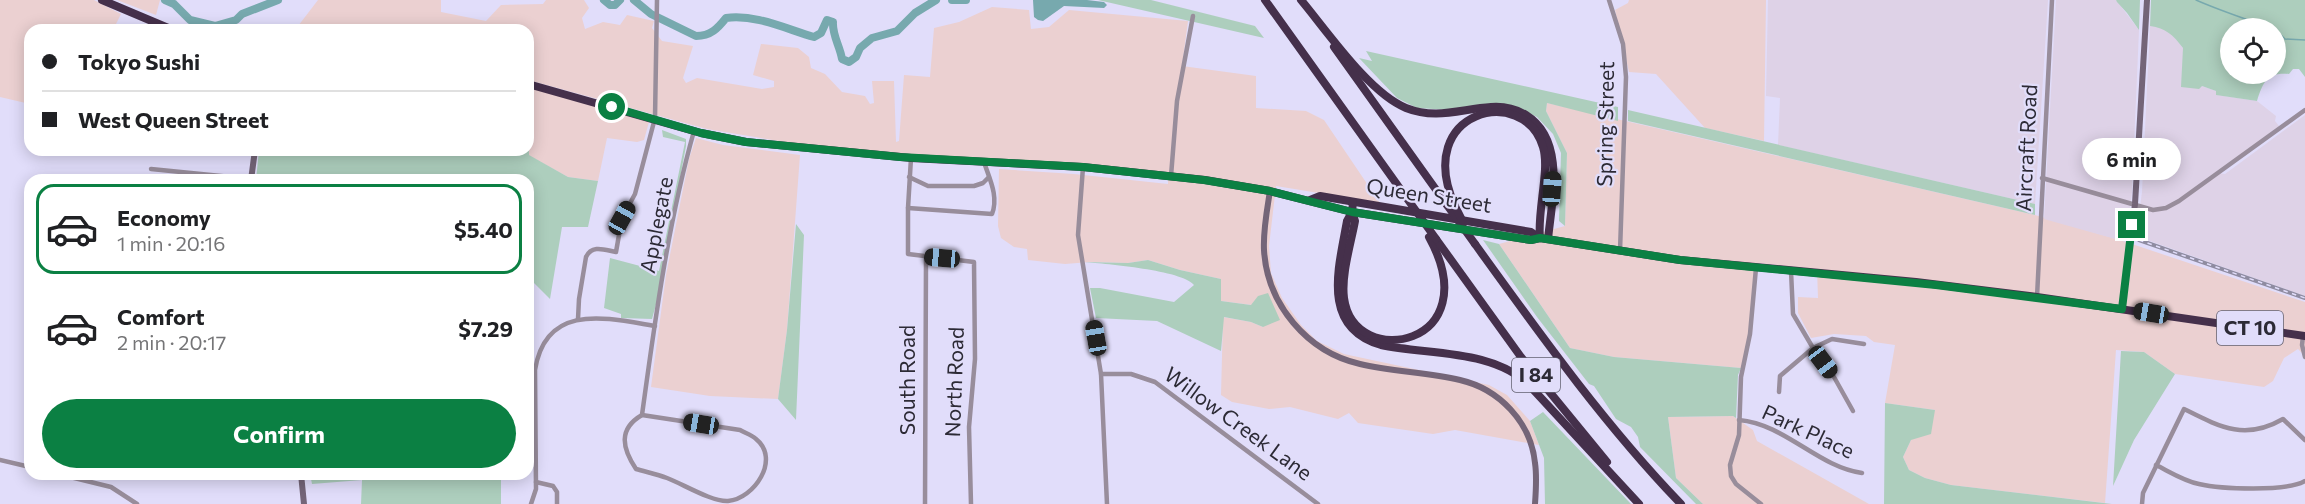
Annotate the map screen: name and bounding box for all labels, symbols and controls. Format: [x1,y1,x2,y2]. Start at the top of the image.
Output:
map controls [2220,18,2286,84]
button: locate [2220,18,2286,84]
text: Tokyo Sushi [78,48,200,75]
street label: Spring Street [1591,61,1618,187]
street label: Aircraft Road [2010,84,2041,212]
route start [598,93,625,120]
text: West Queen Street [78,106,269,133]
callout: 6 min [2082,138,2182,180]
text: 6 min [2106,147,2157,171]
car [1542,170,1562,208]
street label: Queen Street [1365,172,1494,217]
street label: Applegate [634,174,677,275]
car [605,198,639,238]
icon: car [45,202,99,256]
text: Economy [117,204,211,231]
route end [2118,211,2145,238]
text: $5.40 [454,216,513,243]
text: 1 min · 20:16 [117,231,225,255]
car [923,247,961,269]
icon: car [45,301,99,355]
car [2132,301,2170,325]
text: Comfort [117,303,205,330]
road number: CT 10 [2217,311,2283,345]
text: $7.29 [458,315,513,342]
car [1084,319,1108,357]
street label: South Road [894,325,919,435]
street label: North Road [939,326,968,438]
text: 2 min · 20:17 [117,330,226,354]
car [1805,342,1841,382]
road number: I 84 [1512,358,1560,392]
street label: Willow Creek Lane [1160,361,1318,485]
street label: Park Place [1759,398,1859,463]
button: Confirm [42,399,516,468]
car [682,412,720,436]

